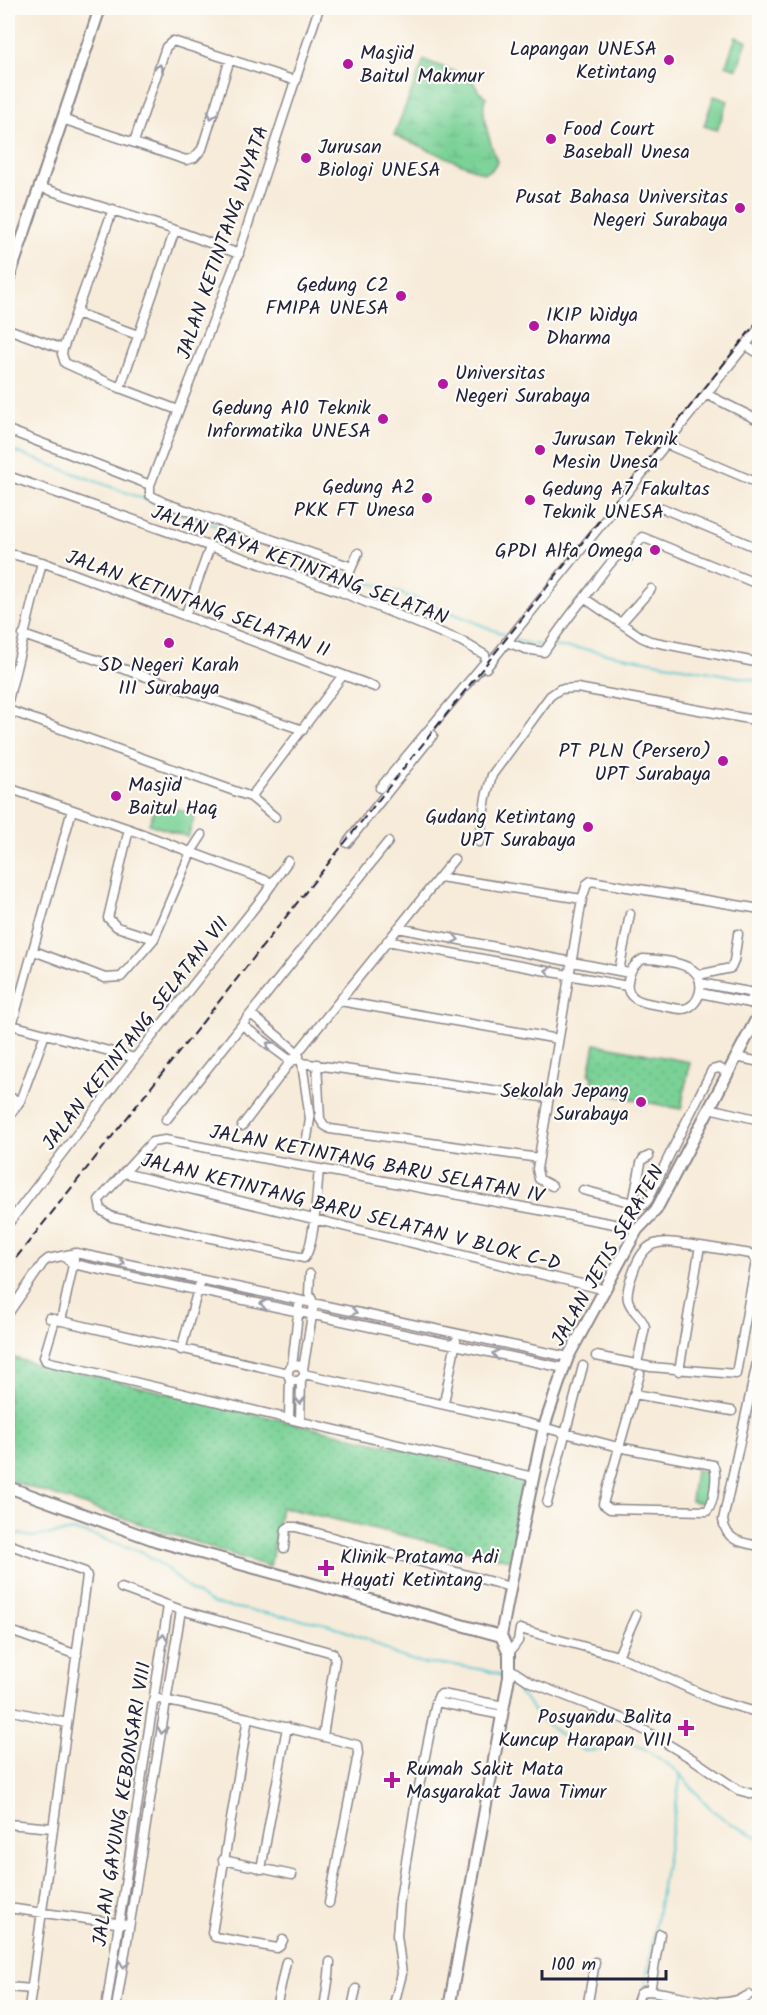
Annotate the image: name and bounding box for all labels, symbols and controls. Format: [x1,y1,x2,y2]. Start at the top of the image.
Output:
place label: Lapangan UNESA Ketintang [510,34,657,89]
place label: Masjid Baitul Makmur [360,38,485,93]
marker: Lapangan UNESA Ketintang [662,53,676,67]
marker: Masjid Baitul Makmur [341,57,355,71]
one-way arrow [152,63,164,74]
one-way arrow [207,109,219,120]
place label: Food Court Baseball Unesa [563,114,690,169]
street label: JALAN KETINTANG WIYATA [169,122,279,364]
place label: Jurusan Biologi UNESA [318,132,441,187]
marker: Food Court Baseball Unesa [544,132,558,146]
marker: Jurusan Biologi UNESA [299,151,313,165]
place label: Pusat Bahasa Universitas Negeri Surabaya [515,182,728,237]
marker: Pusat Bahasa Universitas Negeri Surabaya [733,201,747,215]
place label: Gedung C2 FMIPA UNESA [266,270,389,325]
marker: Gedung C2 FMIPA UNESA [394,289,408,303]
place label: IKIP Widya Dharma [546,300,638,355]
marker: IKIP Widya Dharma [527,319,541,333]
place label: Universitas Negeri Surabaya [455,358,590,413]
marker: Universitas Negeri Surabaya [436,377,450,391]
place label: Gedung A10 Teknik Informatika UNESA [206,393,372,448]
marker: Gedung A10 Teknik Informatika UNESA [376,412,390,426]
place label: Jurusan Teknik Mesin Unesa [552,424,678,479]
marker: Jurusan Teknik Mesin Unesa [533,443,547,457]
place label: Gedung A2 PKK FT Unesa [294,472,415,527]
place label: Gedung A7 Fakultas Teknik UNESA [542,474,710,529]
marker: Gedung A2 PKK FT Unesa [420,491,434,505]
marker: Gedung A7 Fakultas Teknik UNESA [523,493,537,507]
street label: JALAN RAYA KETINTANG SELATAN [146,497,452,635]
place label: GPDI Alfa Omega [495,536,643,568]
street label: JALAN KETINTANG SELATAN II [61,542,334,668]
marker: GPDI Alfa Omega [648,543,662,557]
marker: SD Negeri Karah III Surabaya [162,636,176,650]
place label: SD Negeri Karah III Surabaya [99,650,239,705]
place label: PT PLN (Persero) UPT Surabaya [559,736,711,791]
marker: PT PLN (Persero) UPT Surabaya [716,754,730,768]
place label: Masjid Baitul Haq [128,770,217,825]
marker: Masjid Baitul Haq [109,789,123,803]
place label: Gudang Ketintang UPT Surabaya [425,802,576,857]
marker: Gudang Ketintang UPT Surabaya [581,820,595,834]
street label: JALAN KETINTANG SELATAN VII [35,910,238,1158]
one-way arrow [450,932,460,945]
one-way arrow [544,965,554,978]
one-way arrow [265,1042,276,1053]
place label: Sekolah Jepang Surabaya [500,1076,629,1131]
marker: Sekolah Jepang Surabaya [634,1095,648,1109]
street label: JALAN KETINTANG BARU SELATAN IV [207,1117,548,1213]
street label: JALAN KETINTANG BARU SELATAN V BLOK C-D [137,1145,564,1281]
street label: JALAN JETIS SERATEN [544,1159,674,1353]
one-way arrow [116,1256,126,1269]
one-way arrow [259,1298,269,1311]
one-way arrow [348,1305,358,1318]
one-way arrow [491,1348,501,1361]
one-way arrow [294,1395,307,1404]
place label: Klinik Pratama Adi Hayati Ketintang [340,1542,500,1597]
marker: Klinik Pratama Adi Hayati Ketintang [317,1559,335,1577]
one-way arrow [156,1634,169,1644]
street label: JALAN GAYUNG KEBONSARI VIII [85,1660,161,1949]
place label: Posyandu Balita Kuncup Harapan VIII [498,1702,672,1757]
marker: Posyandu Balita Kuncup Harapan VIII [677,1719,695,1737]
one-way arrow [156,1725,168,1735]
place label: Rumah Sakit Mata Masyarakat Jawa Timur [406,1754,608,1809]
marker: Rumah Sakit Mata Masyarakat Jawa Timur [383,1771,401,1789]
scale bar [542,1943,666,1981]
text: 100 m [551,1951,596,1980]
one-way arrow [118,1959,130,1969]

